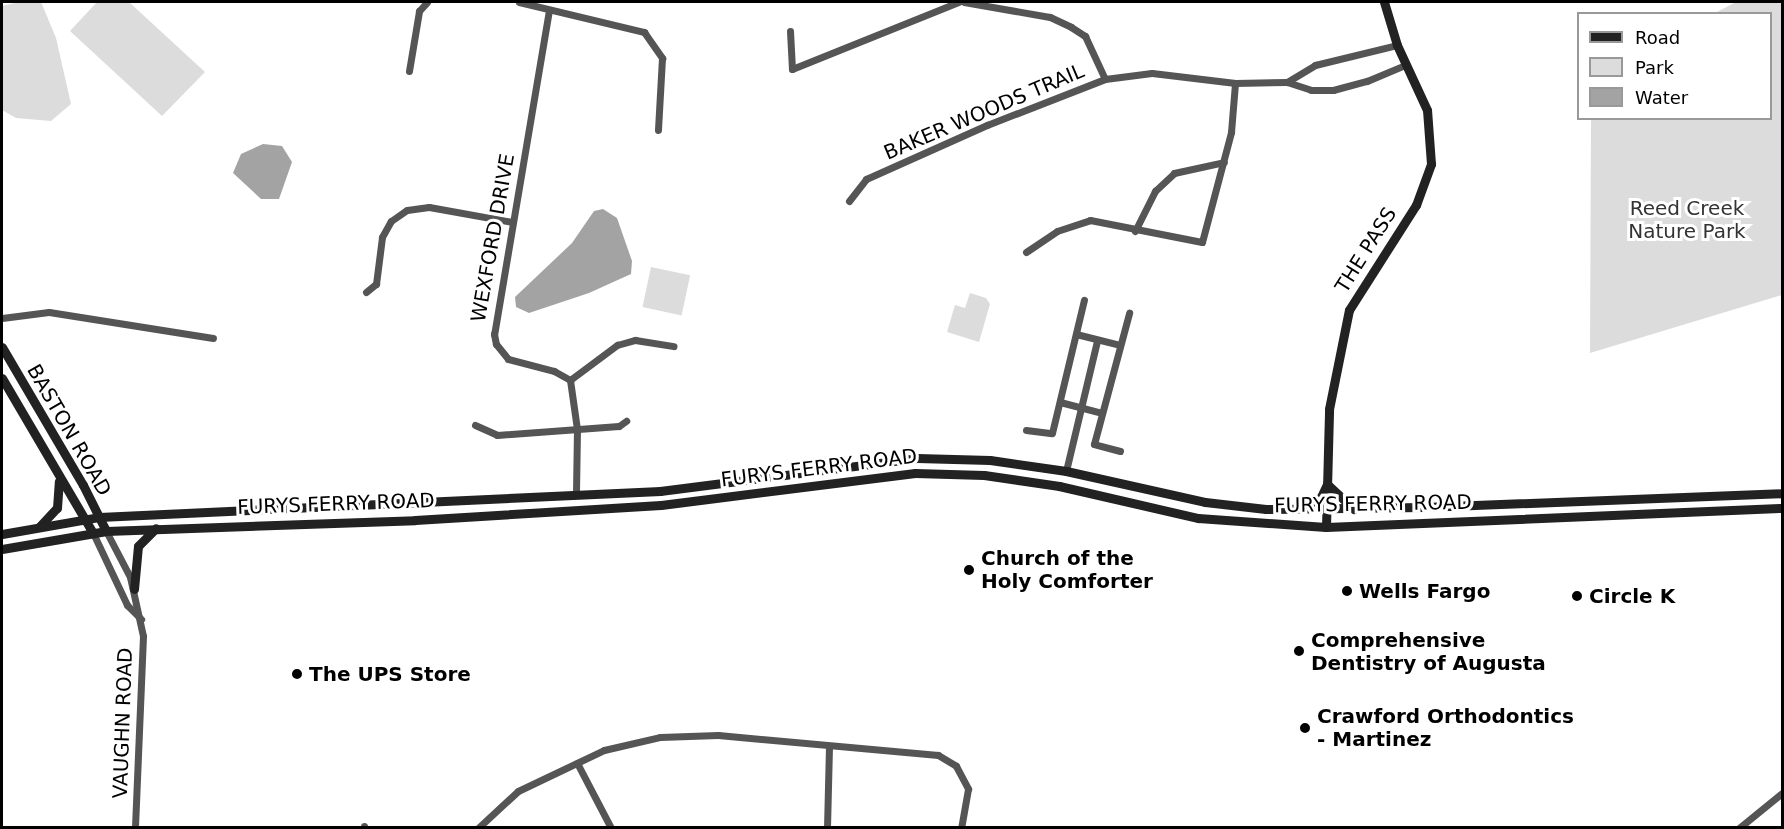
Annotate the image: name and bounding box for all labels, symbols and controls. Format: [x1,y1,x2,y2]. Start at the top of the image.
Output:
legend [1577,12,1772,120]
text: Road [1635,27,1680,48]
text: Park [1635,57,1674,78]
street label: BAKER WOODS TRAIL [880,59,1088,165]
text: Water [1635,87,1688,108]
street label: WEXFORD DRIVE [466,152,520,324]
park label: Reed Creek Nature Park [1628,196,1746,243]
street label: THE PASS [1330,203,1402,297]
street label: BASTON ROAD [22,360,116,500]
street label: FURYS FERRY ROAD [719,444,919,492]
street label: FURYS FERRY ROAD [237,489,435,519]
street label: FURYS FERRY ROAD [1274,490,1472,518]
place label: Church of the Holy Comforter [981,546,1153,593]
marker: Church of the Holy Comforter [962,563,976,577]
place label: Wells Fargo [1359,579,1490,603]
marker: Wells Fargo [1340,584,1354,598]
place label: Circle K [1589,584,1675,608]
marker: Circle K [1570,589,1584,603]
place label: Comprehensive Dentistry of Augusta [1311,628,1546,675]
marker: Comprehensive Dentistry of Augusta [1292,644,1306,658]
street label: VAUGHN ROAD [108,647,138,799]
place label: The UPS Store [309,662,471,686]
marker: The UPS Store [290,667,304,681]
place label: Crawford Orthodontics - Martinez [1317,704,1574,751]
marker: Crawford Orthodontics - Martinez [1298,721,1312,735]

